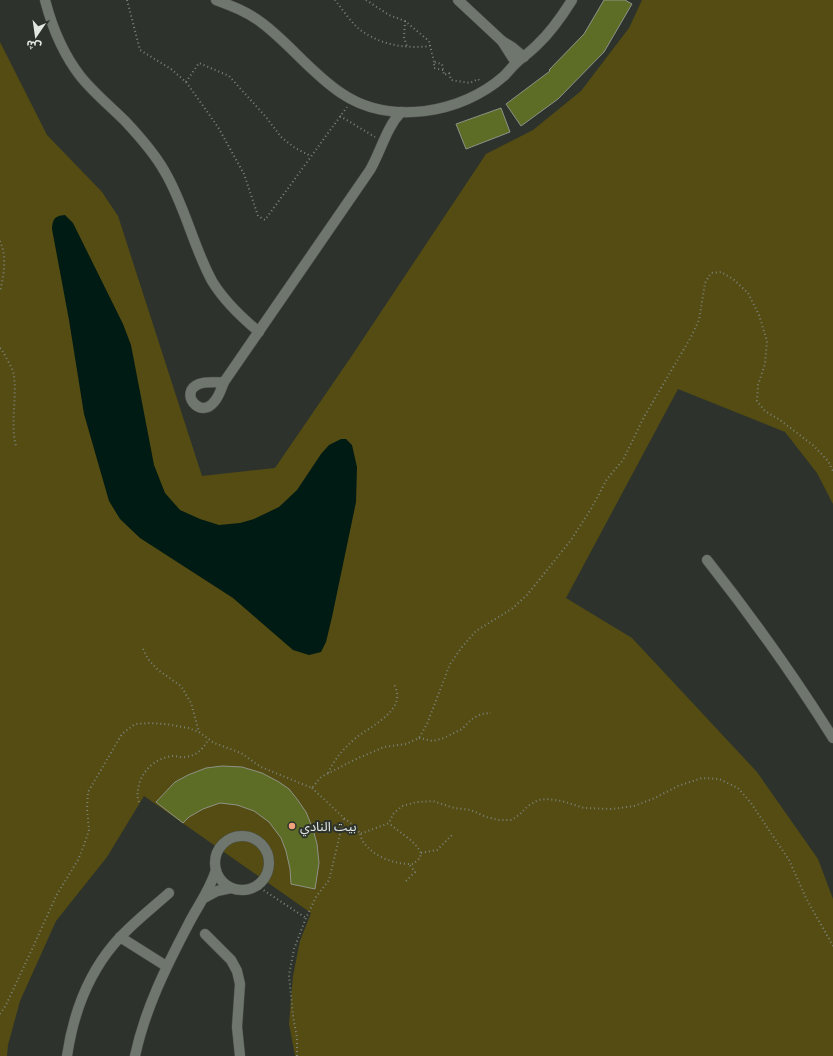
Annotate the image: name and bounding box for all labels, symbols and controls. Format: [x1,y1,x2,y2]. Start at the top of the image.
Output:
north arrow [16,16,56,56]
text: ش [25,37,43,54]
place label: بيت النادي [300,818,357,837]
marker: بيت النادي [287,821,297,831]

